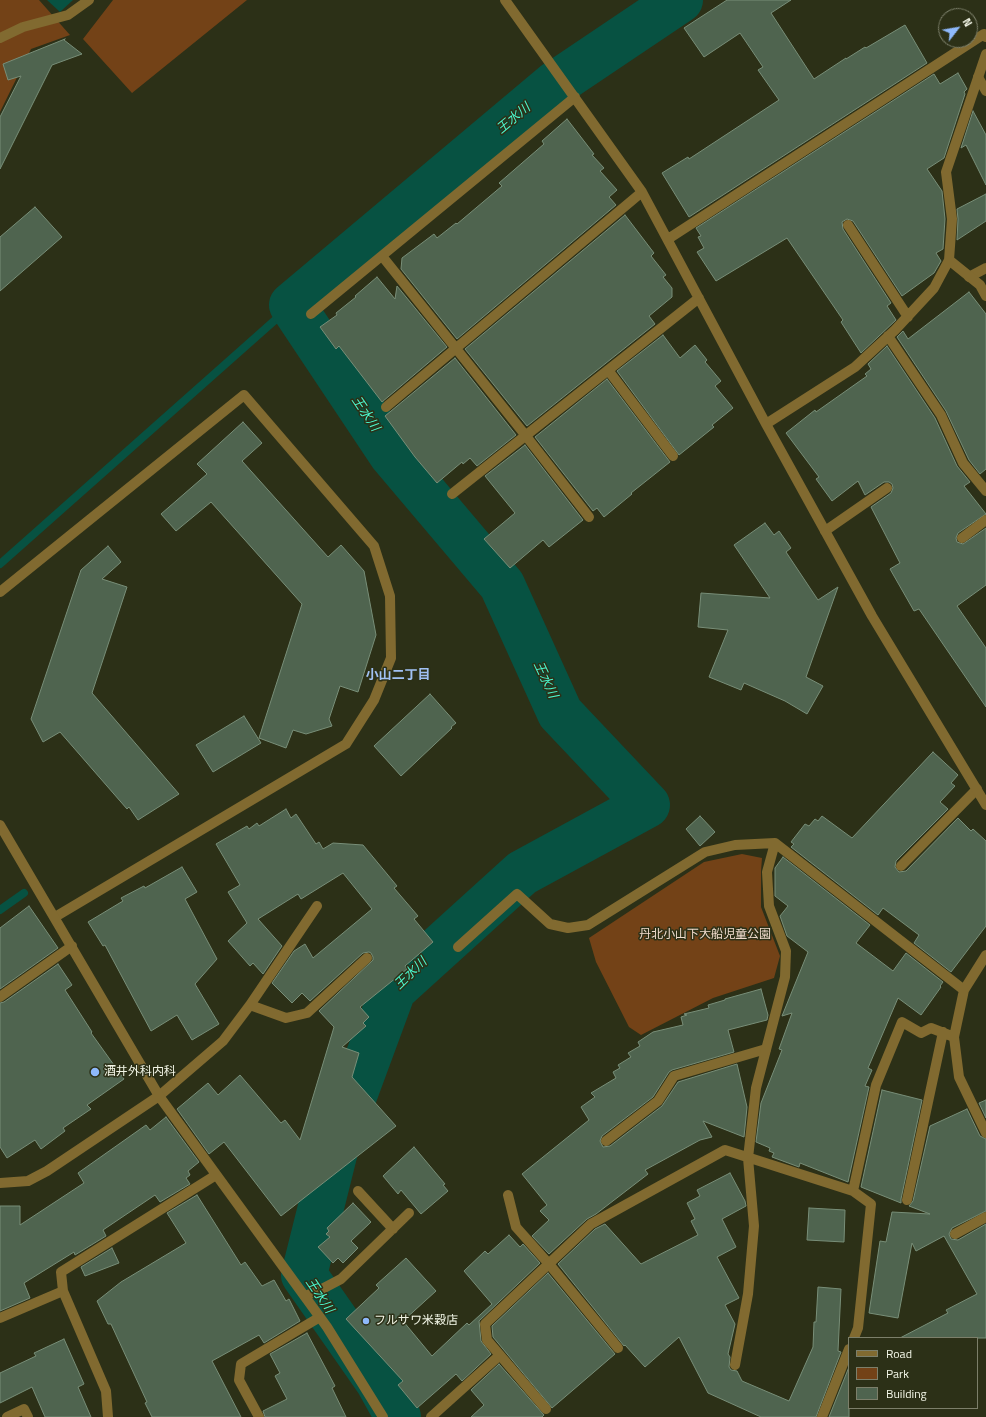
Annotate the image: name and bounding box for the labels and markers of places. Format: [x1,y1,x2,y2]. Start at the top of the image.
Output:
place label: 酒井外科内科 [104,1065,176,1079]
marker: 酒井外科内科 [89,1066,101,1078]
place label: フルサワ米穀店 [374,1314,458,1328]
marker: フルサワ米穀店 [361,1316,371,1326]

